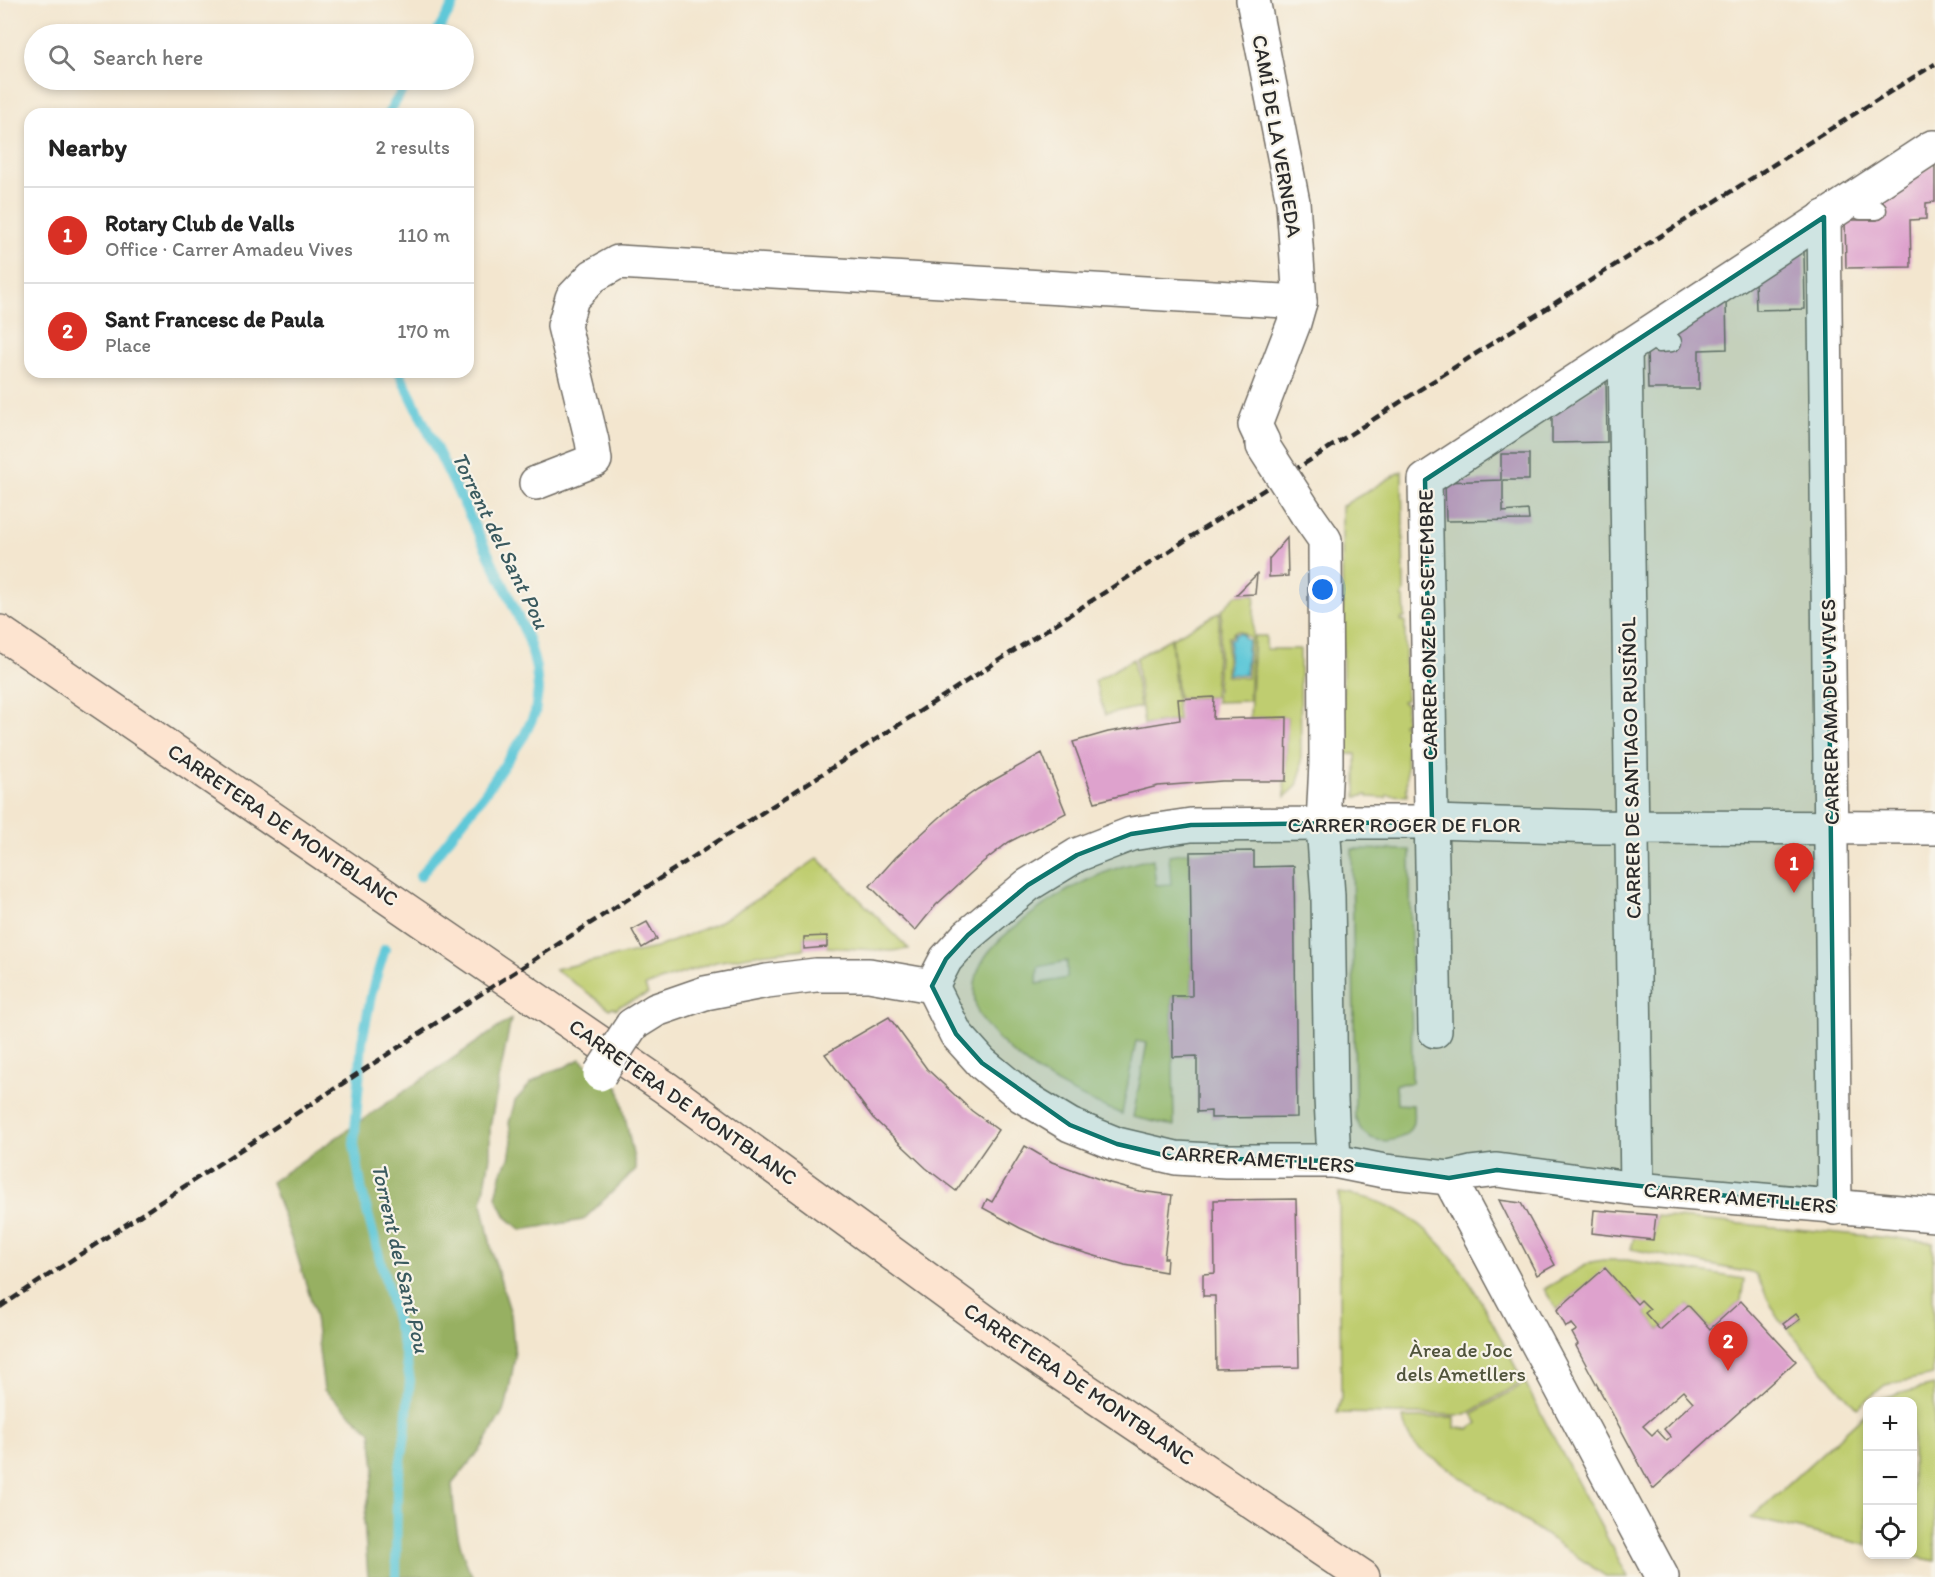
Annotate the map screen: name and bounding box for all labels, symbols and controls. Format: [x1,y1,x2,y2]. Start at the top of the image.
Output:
search box [24,24,474,90]
street label: CAMÍ DE LA VERNEDA [1247,33,1308,240]
icon: search [45,41,78,74]
text: Search here [93,44,203,71]
text: Nearby [48,131,127,163]
text: 2 results [376,135,450,159]
text: Rotary Club de Valls [105,210,295,237]
text: 1 [63,223,72,247]
text: 110 m [398,223,450,247]
text: Office · Carrer Amadeu Vives [105,237,353,261]
text: Sant Francesc de Paula [105,306,324,333]
text: 2 [62,319,73,343]
text: 170 m [397,319,450,343]
text: Place [105,333,151,357]
water label: Torrent del Sant Pou [446,447,555,634]
street label: CARRER ONZE DE SETEMBRE [1413,489,1442,761]
your location [1308,575,1337,604]
street label: CARRER AMADEU VIVES [1815,599,1844,825]
street label: CARRER DE SANTIAGO RUSIÑOL [1615,616,1646,919]
street label: CARRETERA DE MONTBLANC [163,738,403,911]
street label: CARRER ROGER DE FLOR [1288,812,1520,837]
pin: 1 [1774,844,1814,893]
street label: CARRETERA DE MONTBLANC [564,1013,802,1190]
street label: CARRER AMETLLERS [1161,1139,1355,1178]
water label: Torrent del Sant Pou [366,1161,436,1356]
street label: CARRER AMETLLERS [1643,1177,1838,1218]
street label: CARRETERA DE MONTBLANC [959,1297,1199,1470]
pin: 2 [1708,1322,1748,1371]
park label: Àrea de Joc dels Ametllers [1396,1337,1526,1386]
map controls [1863,1397,1917,1559]
button: + [1863,1397,1917,1451]
button: − [1863,1451,1917,1505]
button: locate [1863,1505,1917,1559]

